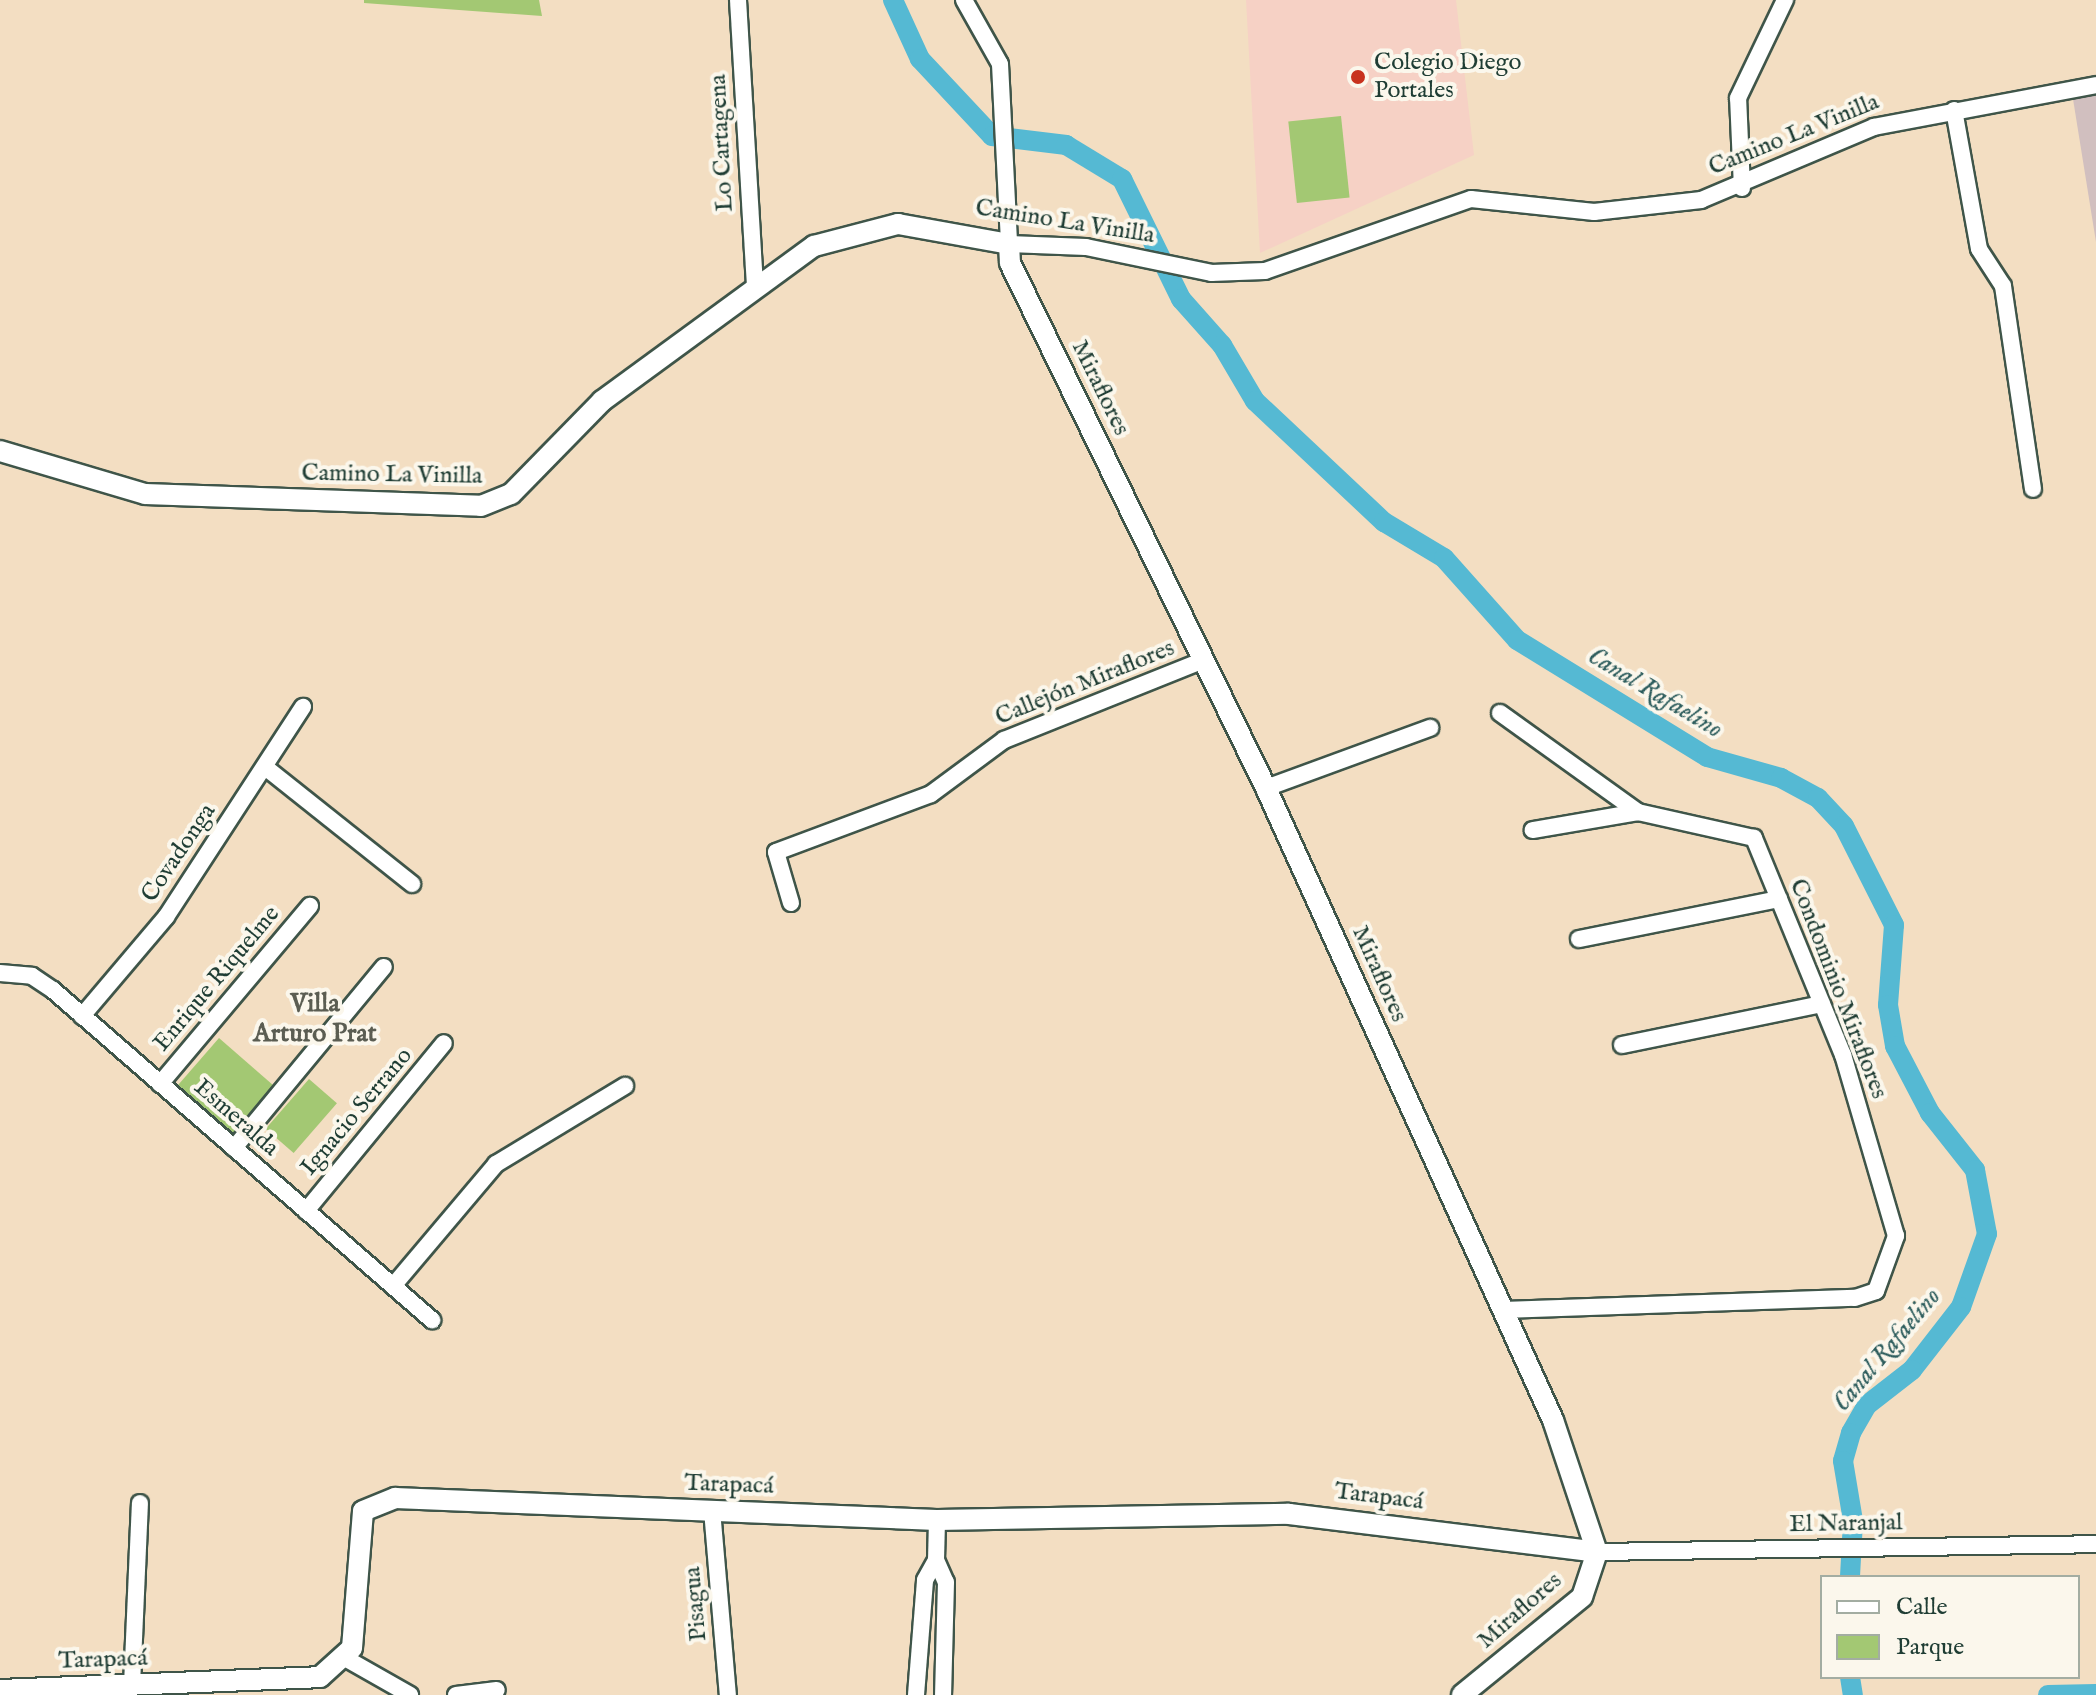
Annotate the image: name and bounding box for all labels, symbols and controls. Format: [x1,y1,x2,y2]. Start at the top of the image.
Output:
place label: Colegio Diego Portales [1374,49,1521,105]
marker: Colegio Diego Portales [1349,68,1367,86]
street label: Lo Cartagena [704,74,740,212]
street label: Camino La Vinilla [1705,88,1883,182]
street label: Camino La Vinilla [973,194,1157,250]
street label: Miraflores [1065,336,1135,440]
street label: Camino La Vinilla [301,459,483,491]
street label: Callejón Miraflores [991,634,1179,732]
water label: Canal Rafaelino [1582,641,1728,745]
street label: Covadonga [136,798,222,908]
street label: Condominio Miraflores [1783,875,1893,1103]
street label: Enrique Riquelme [148,900,286,1058]
street label: Miraflores [1345,921,1413,1027]
district label: Villa Arturo Prat [253,988,377,1050]
street label: Ignacio Serrano [295,1042,419,1182]
street label: Esmeralda [188,1073,284,1163]
water label: Canal Rafaelino [1826,1282,1948,1418]
street label: Tarapacá [684,1469,774,1501]
street label: Tarapacá [1333,1477,1425,1517]
street label: El Naranjal [1789,1509,1903,1539]
street label: Pisagua [678,1565,714,1643]
street label: Miraflores [1472,1567,1568,1655]
legend [1820,1575,2080,1679]
text: Calle [1896,1592,1948,1623]
text: Parque [1896,1632,1964,1663]
street label: Tarapacá [58,1644,148,1676]

